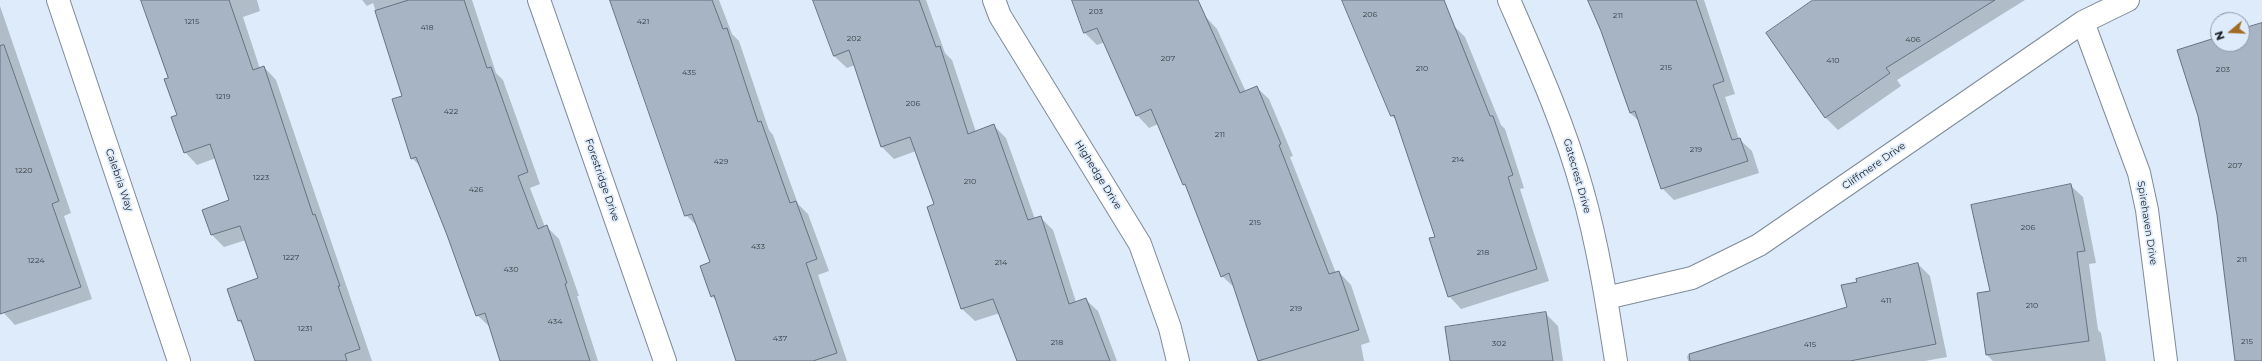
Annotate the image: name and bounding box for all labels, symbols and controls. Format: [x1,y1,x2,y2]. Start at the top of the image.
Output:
house number: 203 [1089,7,1103,17]
house number: 206 [1363,10,1377,20]
house number: 211 [1613,11,1623,21]
north arrow [2210,12,2250,52]
house number: 1215 [185,17,199,27]
house number: 421 [637,17,649,27]
house number: 418 [420,23,434,33]
text: N [2212,29,2228,42]
house number: 202 [847,34,861,44]
house number: 406 [1905,35,1921,45]
house number: 207 [1161,54,1175,64]
house number: 410 [1826,56,1840,66]
house number: 215 [1660,63,1672,73]
house number: 210 [1416,64,1428,74]
house number: 203 [2216,65,2230,75]
house number: 435 [682,68,696,78]
house number: 1219 [215,92,231,102]
house number: 206 [906,99,920,109]
house number: 422 [444,107,458,117]
house number: 211 [1215,130,1225,140]
street label: Forestridge Drive [582,137,622,223]
street label: Gatecrest Drive [1561,137,1593,215]
street label: Highedge Drive [1072,138,1124,212]
street label: Cliffmere Drive [1840,140,1908,192]
house number: 219 [1690,145,1702,155]
street label: Calebria Way [103,147,135,213]
house number: 214 [1452,155,1464,165]
house number: 429 [714,157,728,167]
house number: 207 [2228,161,2242,171]
house number: 1220 [15,166,33,176]
house number: 1223 [253,173,269,183]
house number: 210 [964,177,976,187]
street label: Spirehaven Drive [2134,180,2160,266]
house number: 426 [469,185,483,195]
house number: 215 [1249,218,1261,228]
house number: 206 [2021,223,2035,233]
house number: 433 [751,242,765,252]
house number: 218 [1477,248,1489,258]
house number: 1227 [283,253,299,263]
house number: 211 [2237,255,2247,265]
house number: 1224 [27,256,45,266]
house number: 214 [995,258,1007,268]
house number: 430 [504,265,518,275]
house number: 411 [1881,296,1891,306]
house number: 210 [2026,301,2038,311]
house number: 219 [1290,304,1302,314]
house number: 434 [548,317,562,327]
house number: 1231 [298,324,312,334]
house number: 437 [773,334,787,344]
house number: 215 [2241,337,2253,347]
house number: 218 [1051,338,1063,348]
house number: 302 [1492,339,1506,349]
house number: 415 [1804,340,1816,350]

